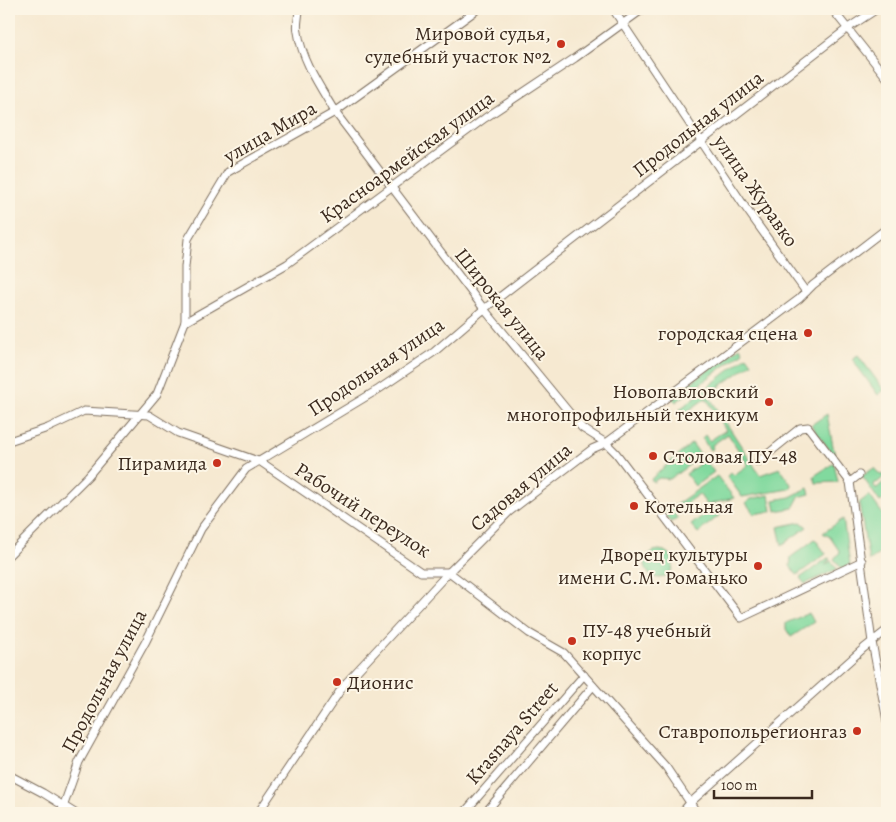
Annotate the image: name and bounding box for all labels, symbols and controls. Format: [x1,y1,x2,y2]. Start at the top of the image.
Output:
place label: Мировой судья, судебный участок №2 [365,20,551,70]
marker: Мировой судья, судебный участок №2 [555,38,567,50]
street label: Продольная улица [627,64,770,184]
street label: Красноармейская улица [315,84,500,229]
street label: улица Мира [218,94,322,170]
street label: улица Журавко [707,129,805,252]
street label: Широкая улица [448,242,556,366]
street label: Продольная улица [303,311,450,423]
place label: городская сцена [658,320,799,347]
marker: городская сцена [802,327,814,339]
place label: Новопавловский многопрофильный техникум [507,378,759,428]
marker: Новопавловский многопрофильный техникум [763,396,775,408]
street label: Садовая улица [464,436,578,538]
place label: Столовая ПУ-48 [663,443,797,470]
place label: Пирамида [117,450,208,477]
marker: Столовая ПУ-48 [647,450,659,462]
street label: Рабочий переулок [290,456,436,564]
marker: Пирамида [211,457,223,469]
place label: Котельная [644,493,733,520]
marker: Котельная [628,500,640,512]
place label: Дворец культуры имени С.М. Романько [558,541,748,591]
marker: Дворец культуры имени С.М. Романько [752,560,764,572]
street label: Продольная улица [55,604,154,758]
place label: ПУ-48 учебный корпус [582,617,711,667]
marker: ПУ-48 учебный корпус [566,635,578,647]
place label: Дионис [347,669,414,696]
street label: Krasnaya Street [460,675,565,790]
marker: Дионис [331,676,343,688]
place label: Ставропольрегионгаз [658,718,847,745]
marker: Ставропольрегионгаз [851,725,863,737]
scale bar [714,767,811,799]
text: 100 m [721,775,758,795]

